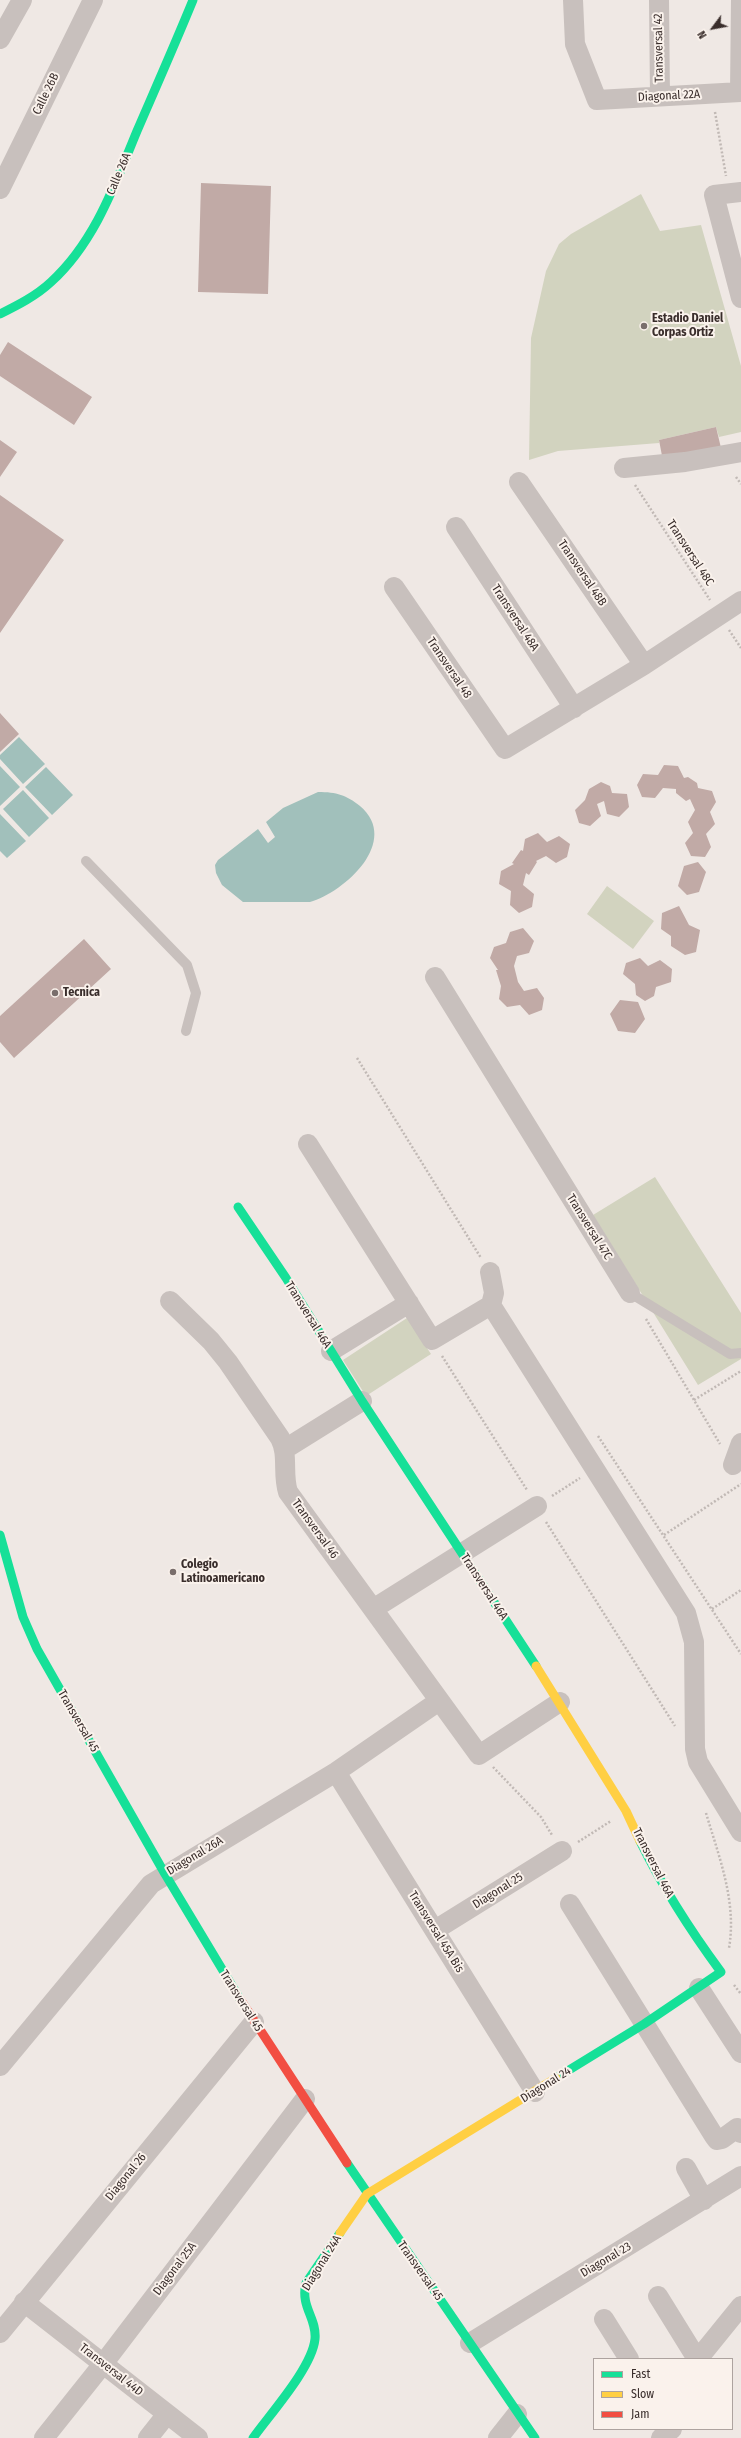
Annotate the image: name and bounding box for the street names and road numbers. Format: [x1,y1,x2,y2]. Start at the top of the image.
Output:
street label: Transversal 42 [651,13,667,83]
street label: Calle 26B [30,71,62,117]
street label: Diagonal 22A [637,87,701,105]
street label: Calle 26A [104,151,134,197]
street label: Transversal 48C [663,517,717,589]
street label: Transversal 48B [555,537,609,609]
street label: Transversal 48A [488,582,542,654]
street label: Transversal 48 [423,635,475,701]
street label: Transversal 47C [563,1192,615,1262]
street label: Transversal 46A [282,1279,334,1351]
street label: Transversal 46 [289,1496,341,1562]
street label: Transversal 46A [457,1551,511,1623]
street label: Transversal 45 [54,1687,102,1755]
street label: Transversal 46A [629,1826,677,1900]
street label: Diagonal 26A [164,1834,226,1878]
street label: Diagonal 25 [470,1870,526,1912]
street label: Transversal 45A Bis [405,1889,467,1975]
street label: Transversal 45 [217,1968,265,2034]
street label: Diagonal 24 [518,2064,574,2106]
street label: Diagonal 26 [103,2150,149,2204]
street label: Diagonal 24A [299,2233,345,2293]
street label: Transversal 45 [394,2238,446,2304]
street label: Diagonal 23 [578,2239,634,2281]
street label: Diagonal 25A [150,2240,200,2298]
street label: Transversal 44D [76,2341,146,2399]

